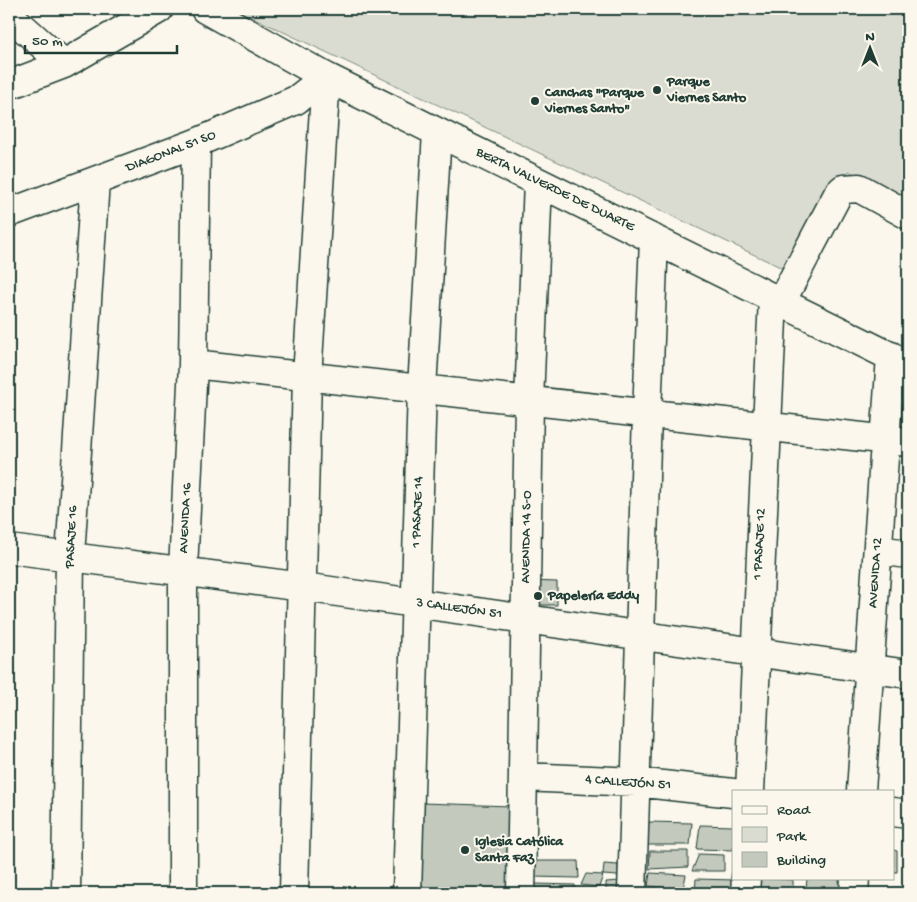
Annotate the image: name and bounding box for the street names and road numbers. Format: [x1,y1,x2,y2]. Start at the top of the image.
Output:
street label: DIAGONAL 51 SO [123,127,219,177]
street label: BERTA VALVERDE DE DUARTE [472,144,638,236]
street label: 1 PASAJE 14 [408,476,428,549]
street label: AVENIDA 16 [176,481,196,554]
street label: AVENIDA 14 S-O [518,490,536,584]
street label: PASAJE 16 [62,504,82,570]
street label: 1 PASAJE 12 [750,508,770,581]
street label: AVENIDA 12 [865,537,887,609]
street label: 3 CALLEJÓN 51 [414,594,503,623]
street label: 4 CALLEJÓN 51 [584,772,672,794]

